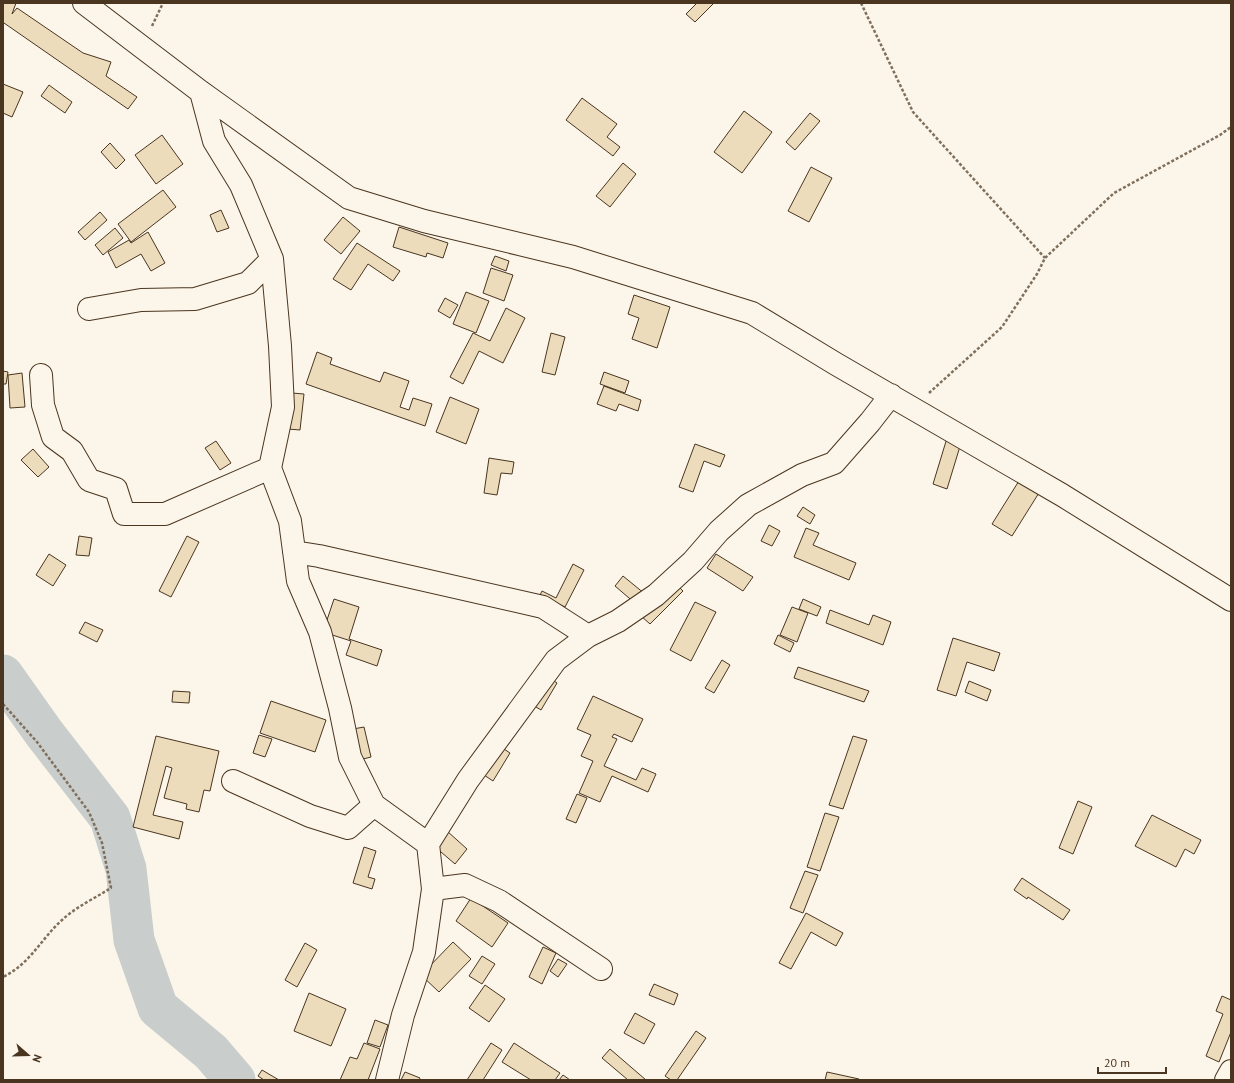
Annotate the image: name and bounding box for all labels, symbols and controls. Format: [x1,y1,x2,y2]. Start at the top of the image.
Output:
north arrow [8,1035,48,1075]
scale bar [1098,1049,1166,1075]
text: N [30,1053,45,1064]
text: 20 m [1104,1055,1130,1070]

